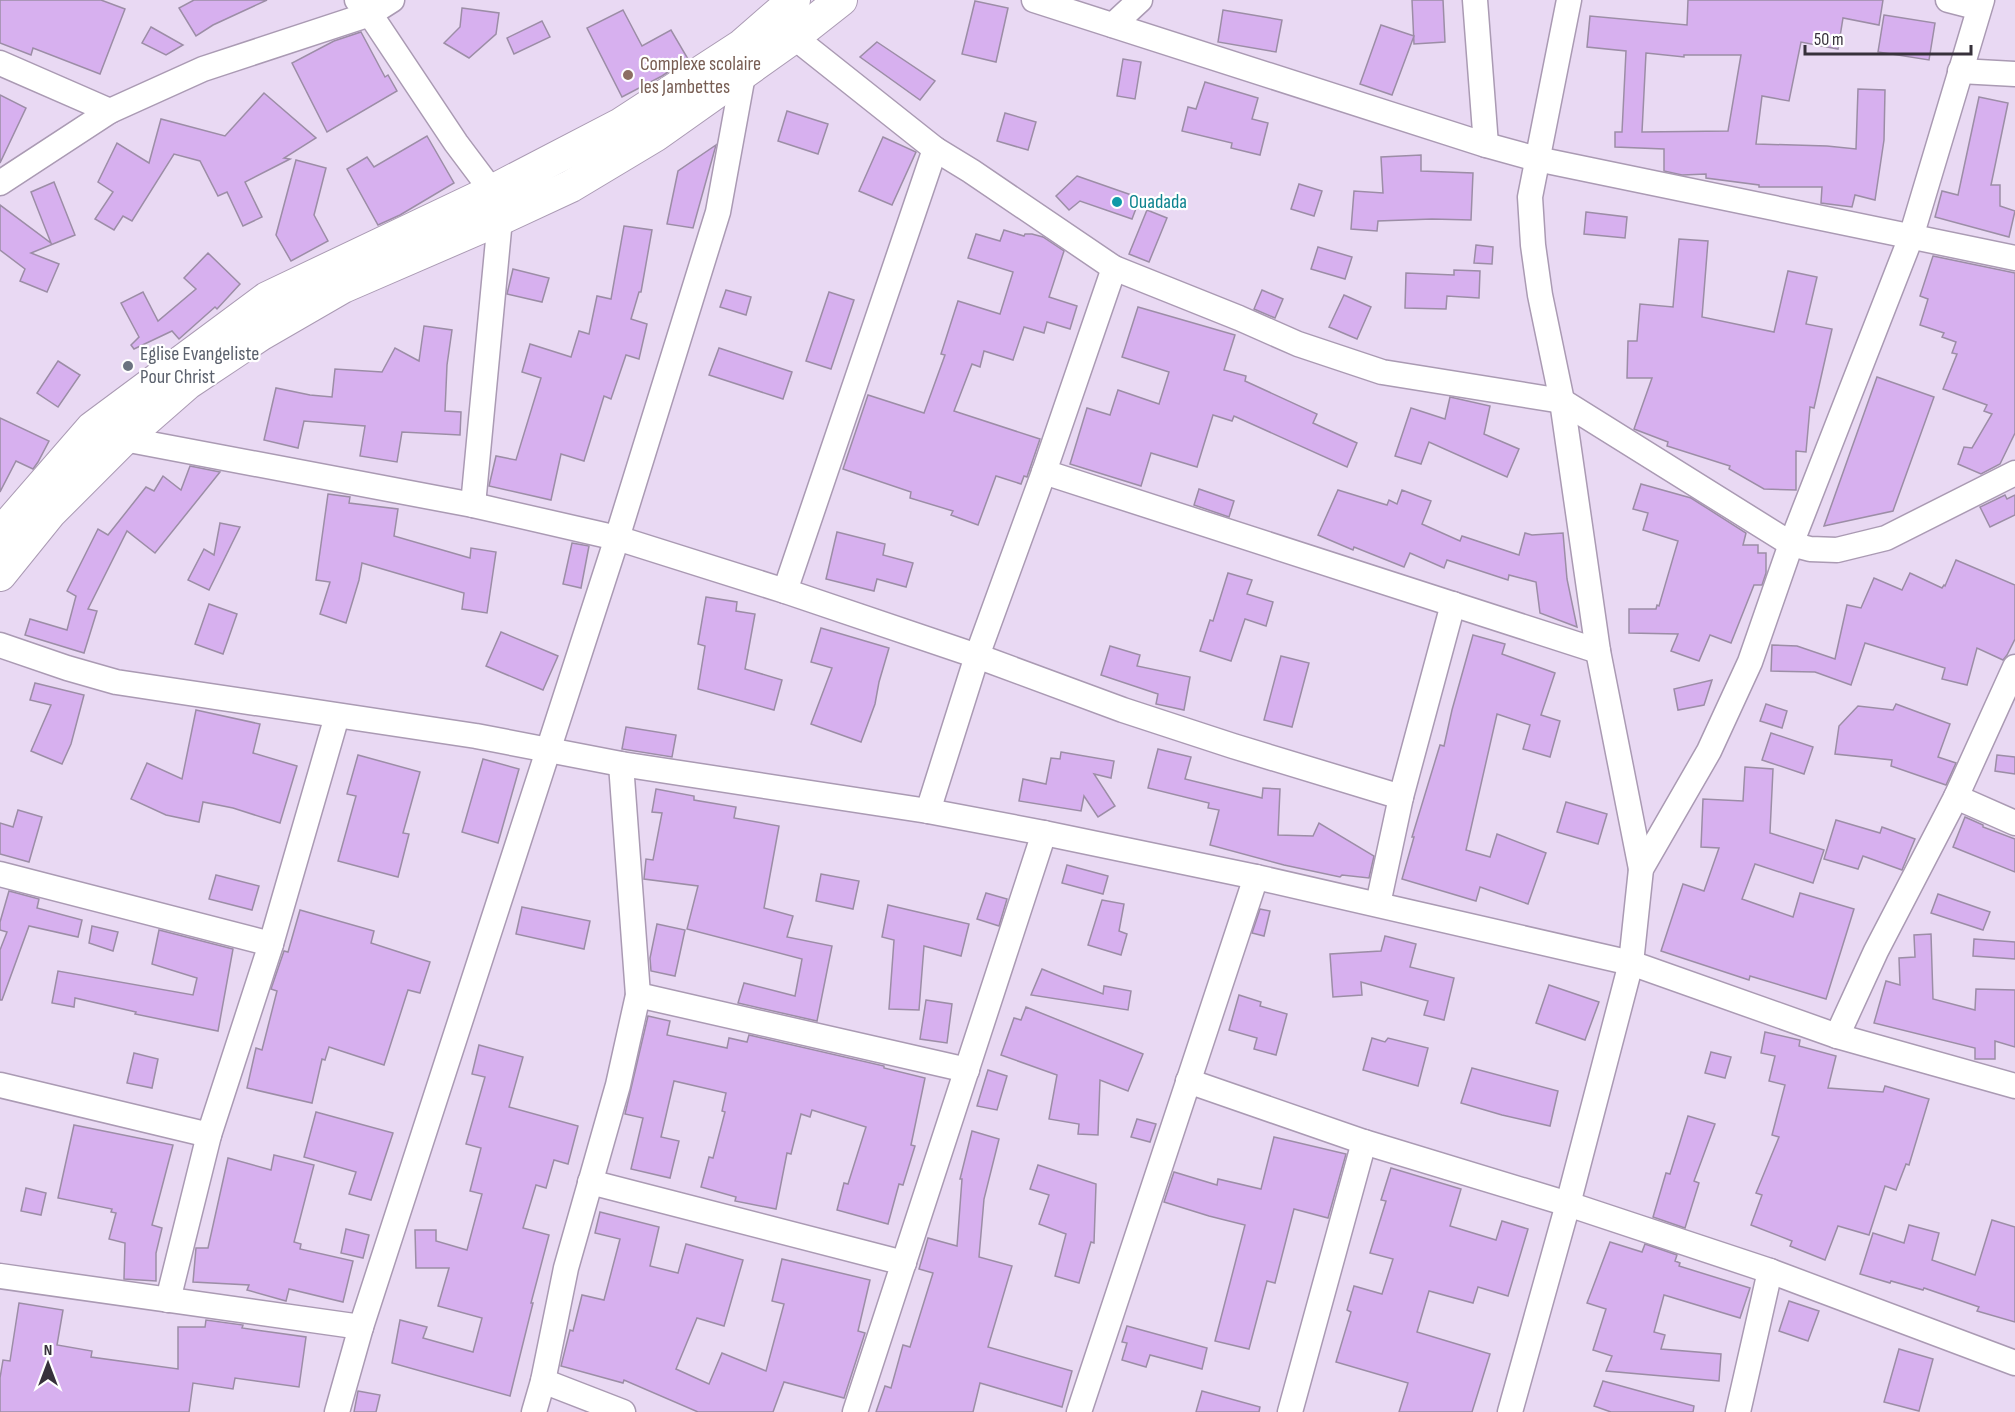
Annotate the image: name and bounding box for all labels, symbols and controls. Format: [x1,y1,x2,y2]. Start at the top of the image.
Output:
scale bar [1805,18,1972,56]
text: 50 m [1814,29,1844,50]
place label: Complexe scolaire les Jambettes [640,52,761,99]
marker: Complexe scolaire les Jambettes [621,68,635,82]
place label: Ouadada [1129,190,1187,214]
marker: Ouadada [1110,195,1124,209]
place label: Eglise Evangeliste Pour Christ [140,342,259,389]
marker: Eglise Evangeliste Pour Christ [121,359,135,373]
north arrow [18,1334,78,1394]
text: N [44,1341,52,1360]

